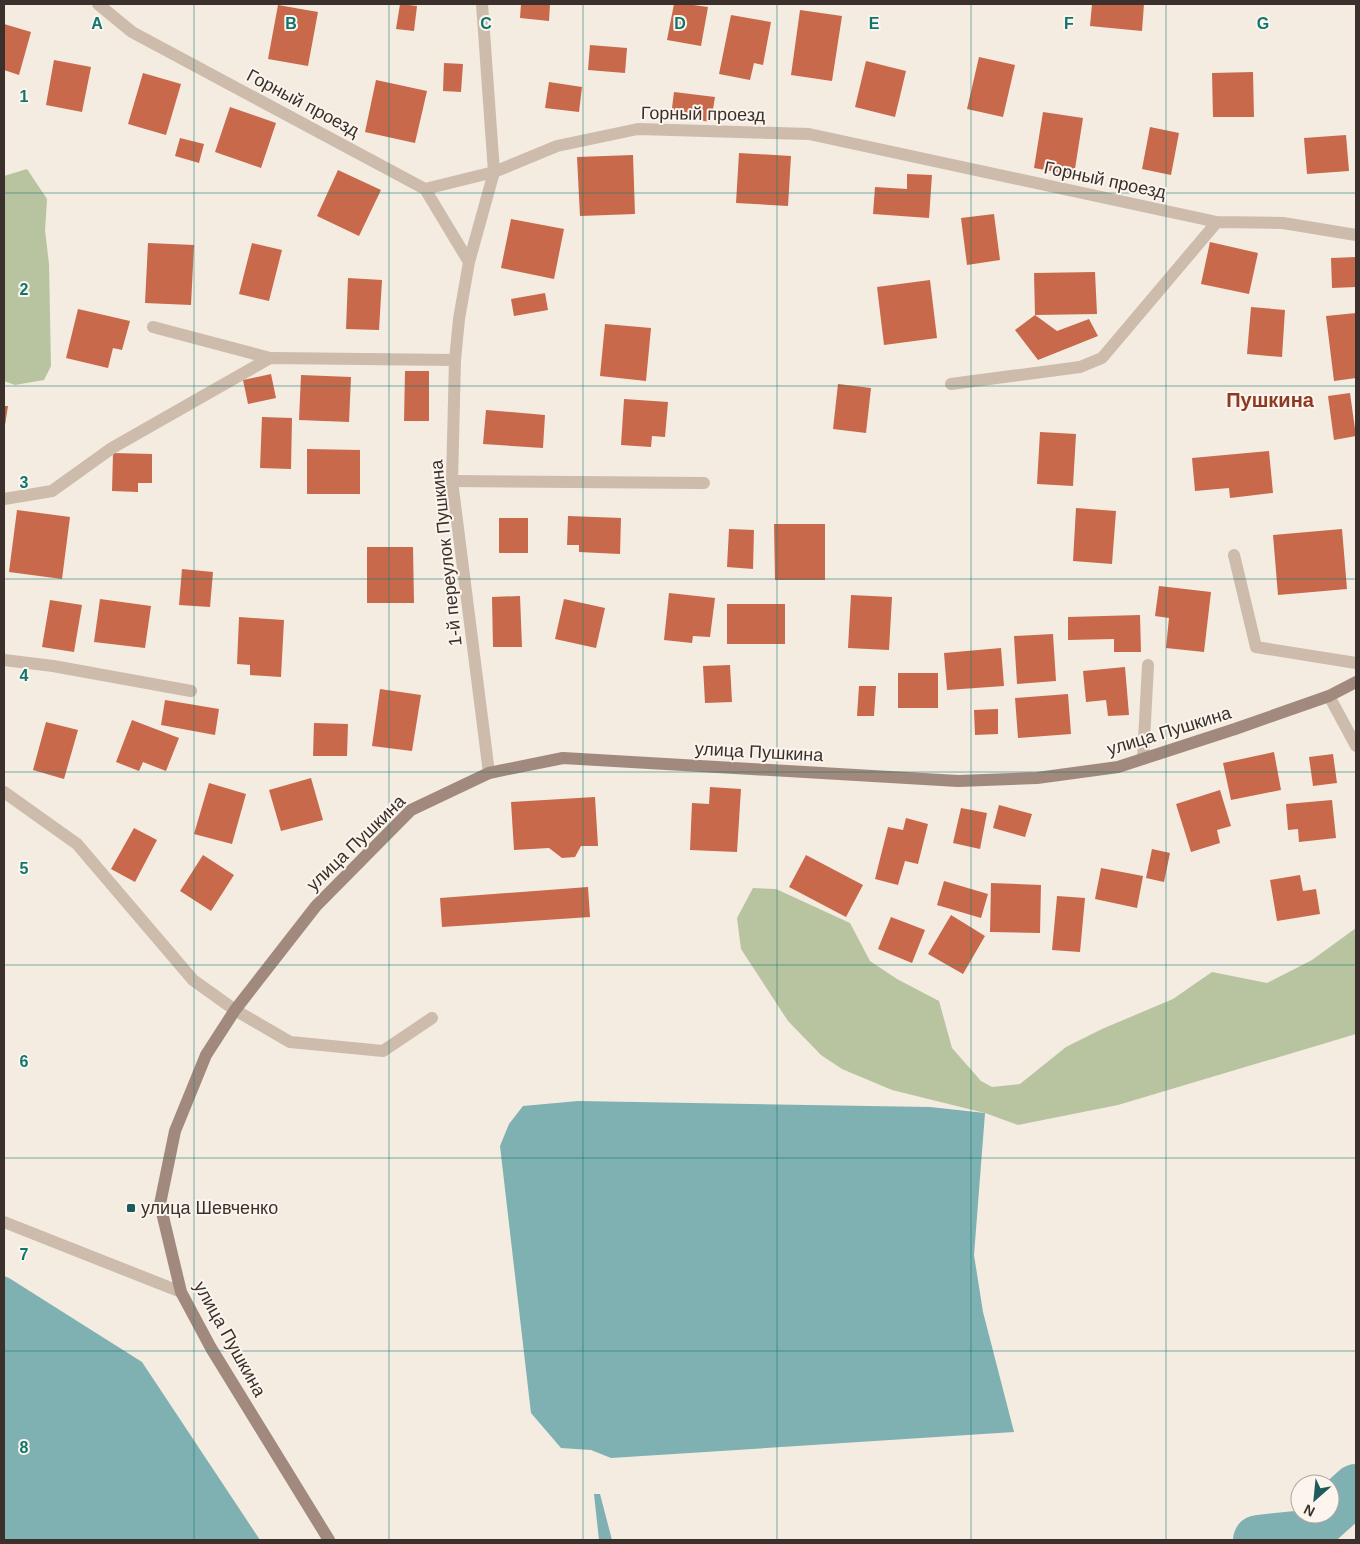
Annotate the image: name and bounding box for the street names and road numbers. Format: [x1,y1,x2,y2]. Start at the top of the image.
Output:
street label: Горный проезд [243,65,363,141]
street label: Горный проезд [641,103,766,125]
street label: Горный проезд [1042,157,1168,203]
street label: 1-й переулок Пушкина [426,458,466,647]
street label: улица Пушкина [1105,702,1234,759]
street label: улица Пушкина [694,739,825,765]
street label: улица Пушкина [303,790,410,895]
street label: улица Пушкина [190,1278,270,1401]

